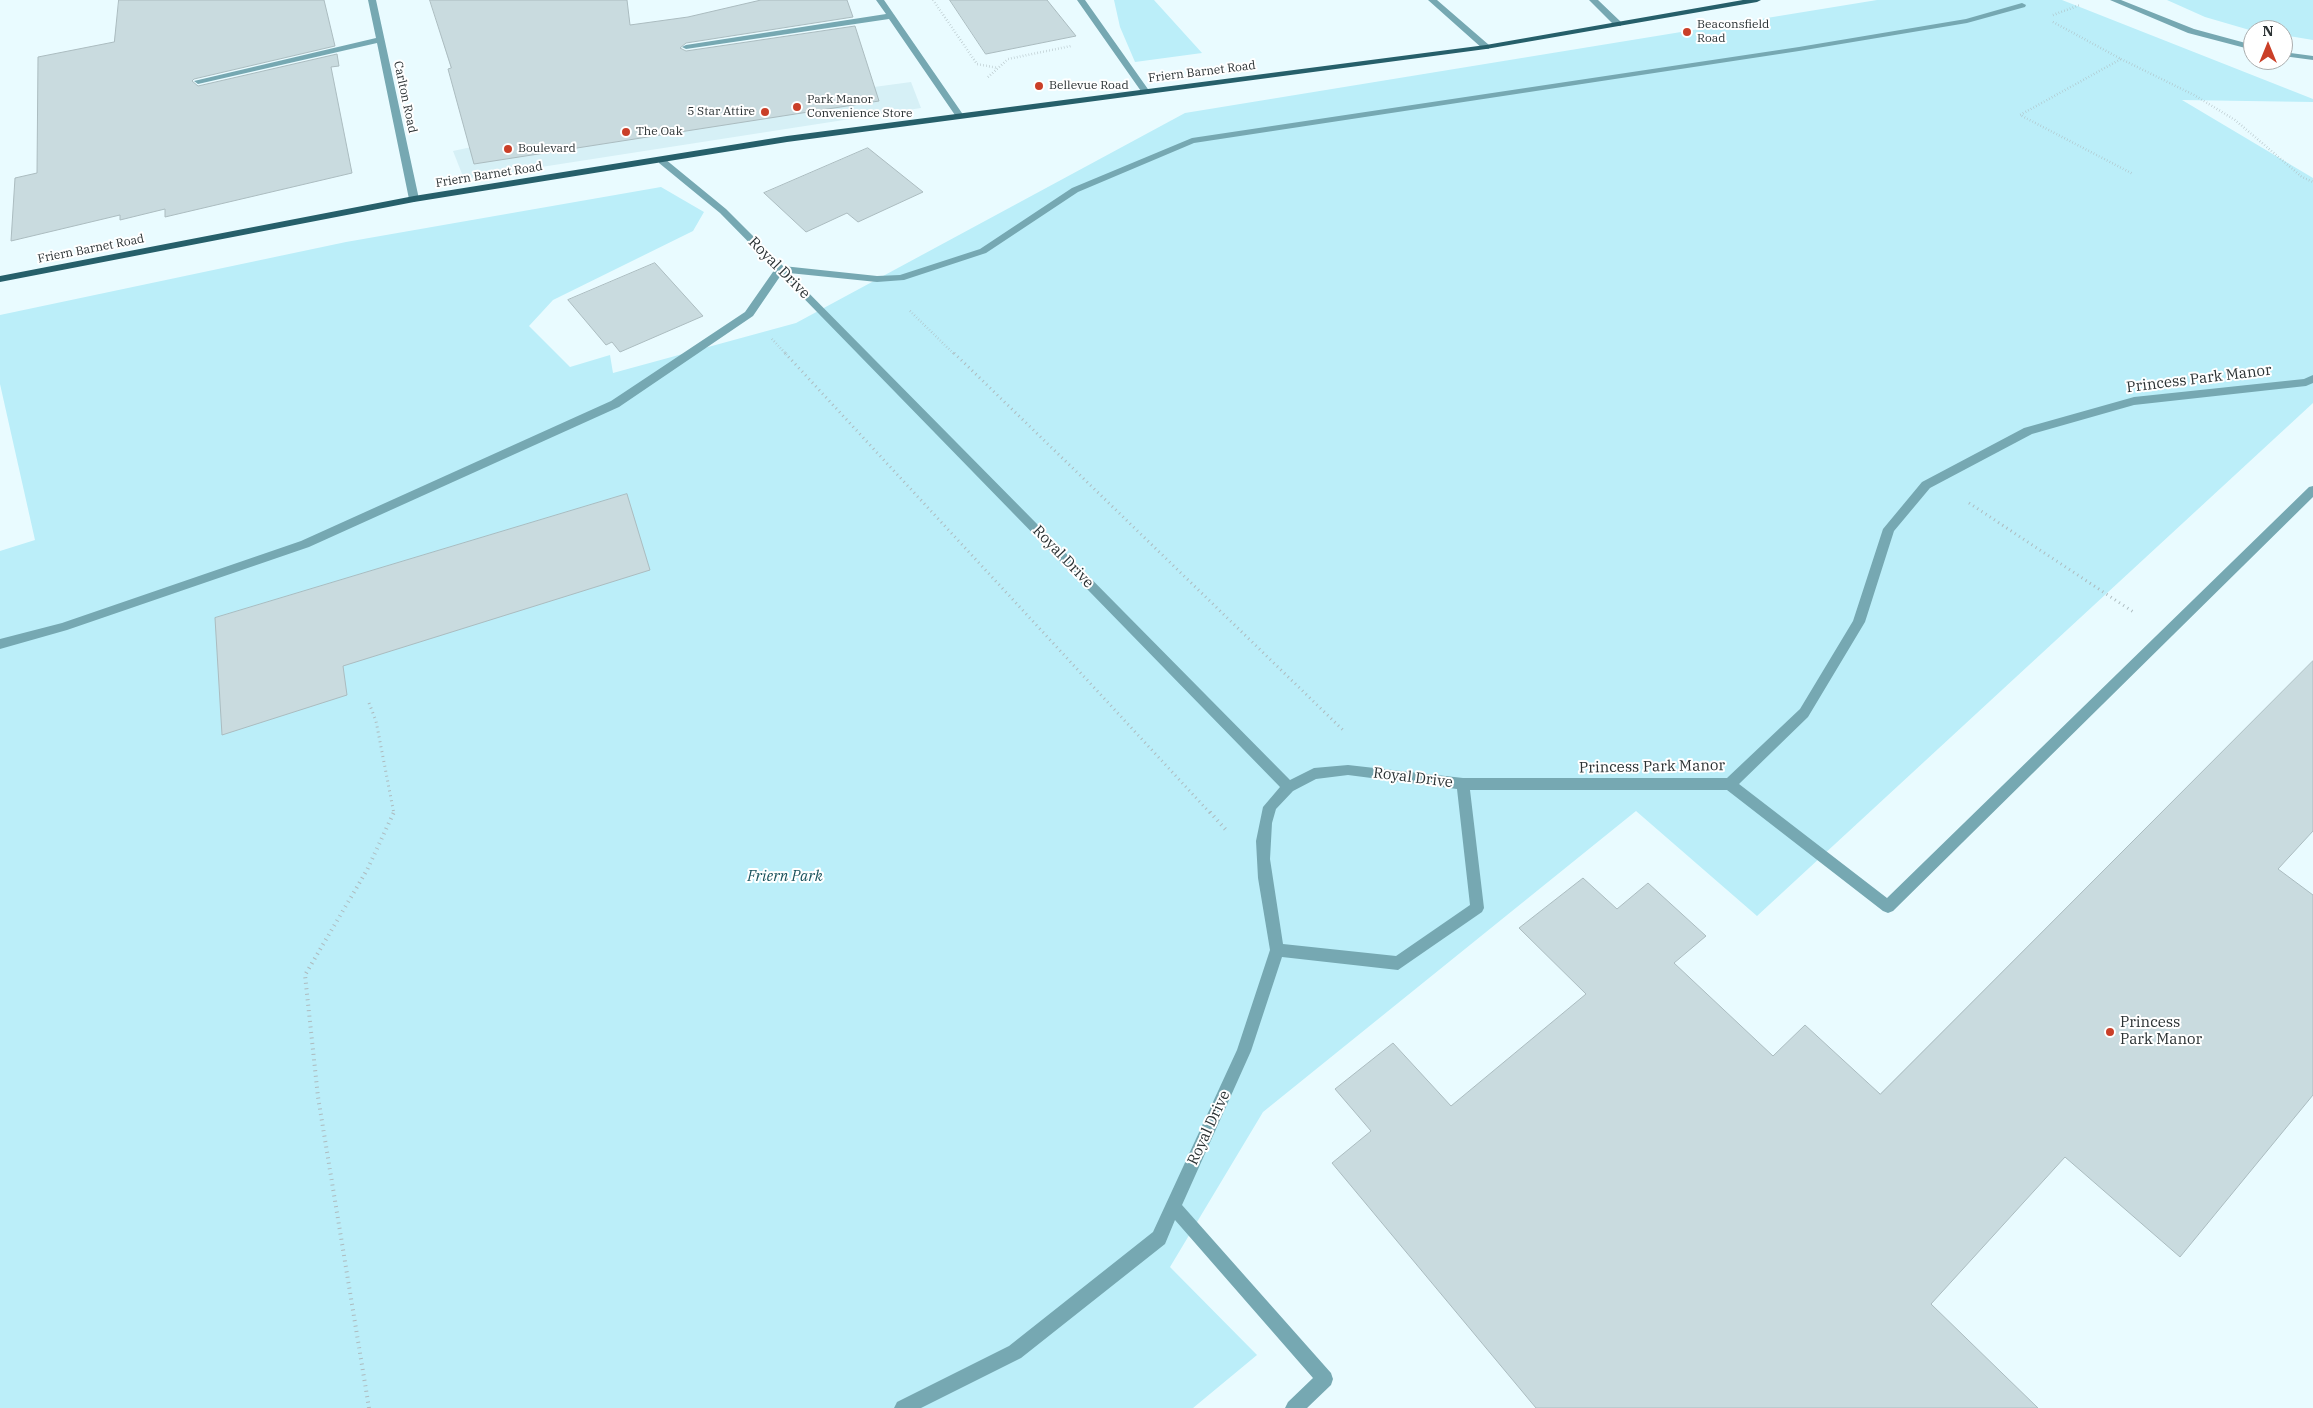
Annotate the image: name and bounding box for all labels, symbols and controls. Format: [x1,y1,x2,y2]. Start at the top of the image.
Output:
place label: Beaconsfield Road [1697,18,1769,46]
north arrow [2243,20,2293,70]
text: N [2262,22,2274,40]
marker: Beaconsfield Road [1681,26,1693,38]
street label: Friern Barnet Road [1147,58,1257,86]
street label: Carlton Road [390,60,420,134]
place label: Bellevue Road [1049,79,1129,93]
marker: Bellevue Road [1033,80,1045,92]
place label: Park Manor Convenience Store [807,93,912,121]
marker: Park Manor Convenience Store [791,101,803,113]
place label: 5 Star Attire [687,105,755,119]
marker: 5 Star Attire [759,106,771,118]
place label: The Oak [636,125,683,139]
marker: The Oak [620,126,632,138]
place label: Boulevard [518,142,576,156]
marker: Boulevard [502,143,514,155]
street label: Friern Barnet Road [434,159,544,191]
street label: Friern Barnet Road [37,232,145,266]
street label: Royal Drive [744,233,814,303]
street label: Princess Park Manor [2125,361,2273,397]
street label: Royal Drive [1029,522,1097,592]
street label: Princess Park Manor [1579,757,1725,777]
street label: Royal Drive [1372,764,1454,792]
park label: Friern Park [747,868,823,886]
place label: Princess Park Manor [2120,1014,2202,1049]
marker: Princess Park Manor [2104,1026,2116,1038]
street label: Royal Drive [1184,1088,1234,1168]

